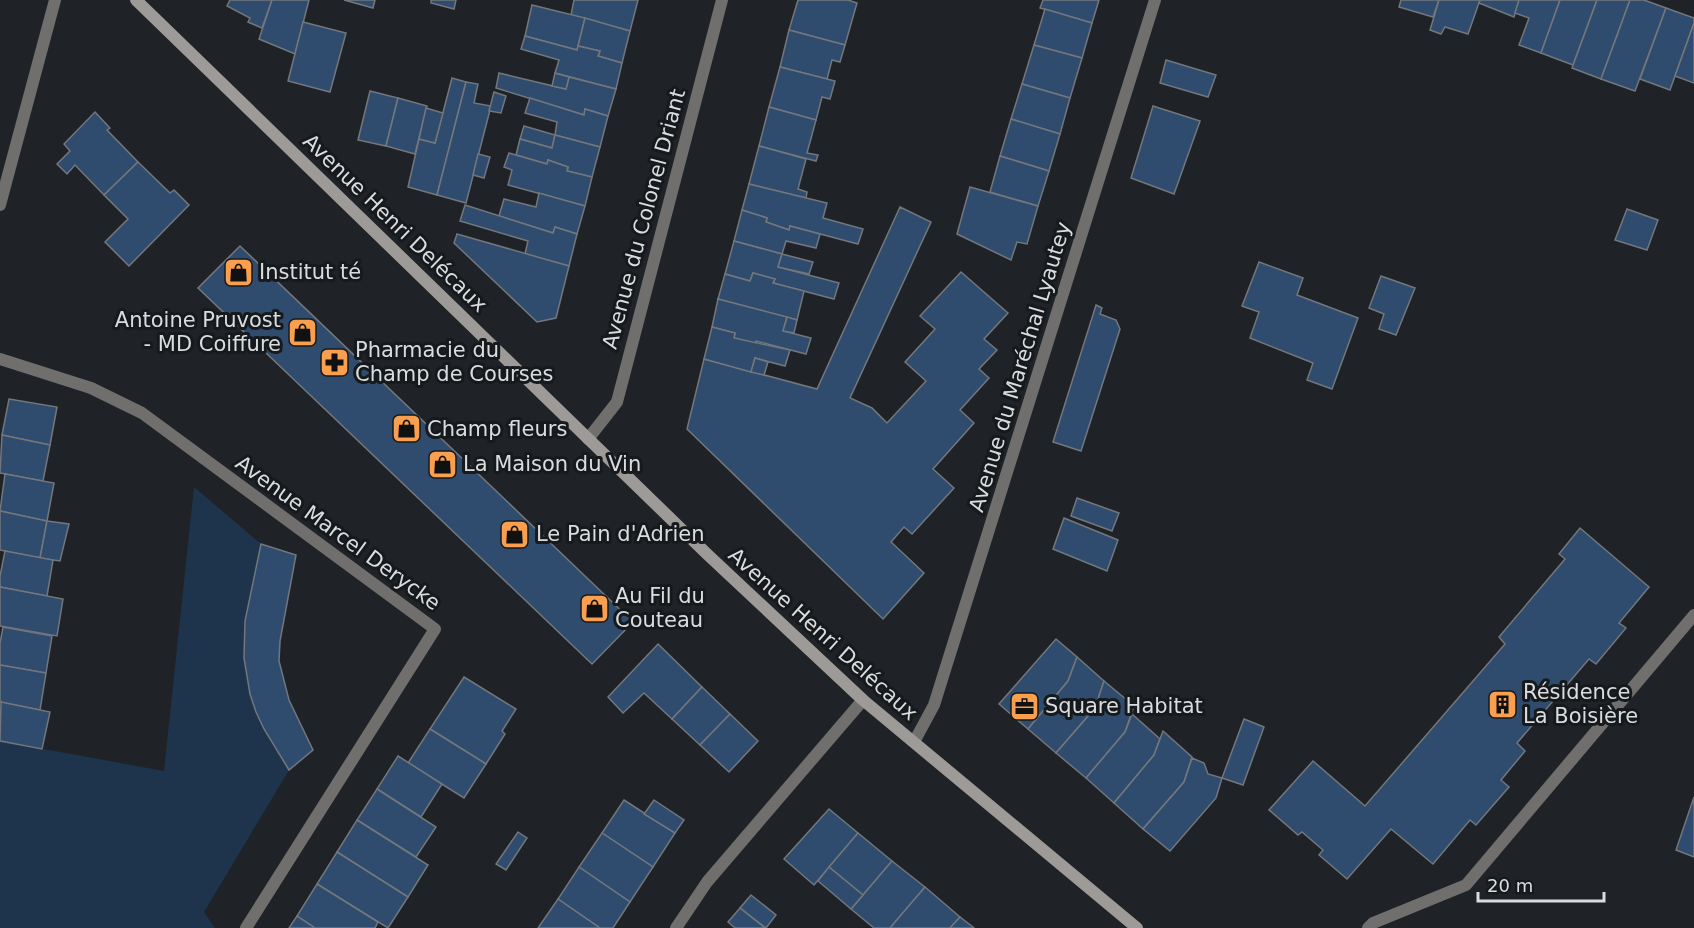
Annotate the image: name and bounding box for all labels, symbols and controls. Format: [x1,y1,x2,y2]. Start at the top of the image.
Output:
street label: Avenue du Colonel Driant [598,86,690,352]
street label: Avenue Henri Delécaux [298,129,492,317]
street label: Avenue du Maréchal Lyautey [964,219,1076,515]
shop icon: Institut té [222,256,254,288]
place label: Institut té [259,260,361,284]
place label: Antoine Pruvost - MD Coiffure [115,308,281,356]
shop icon: Antoine Pruvost - MD Coiffure [286,316,318,348]
place label: Pharmacie du Champ de Courses [355,338,554,386]
pharmacy icon: Pharmacie du Champ de Courses [318,346,350,378]
shop icon: Champ fleurs [390,413,422,445]
place label: Champ fleurs [427,417,567,441]
shop icon: La Maison du Vin [426,448,458,480]
street label: Avenue Marcel Derycke [231,451,445,615]
place label: La Maison du Vin [463,452,641,476]
shop icon: Le Pain d'Adrien [499,518,531,550]
place label: Le Pain d'Adrien [536,522,704,546]
street label: Avenue Henri Delécaux [724,543,922,725]
place label: Au Fil du Couteau [615,584,705,632]
shop icon: Au Fil du Couteau [578,592,610,624]
place label: Résidence La Boisière [1523,680,1638,728]
building icon: Résidence La Boisière [1486,688,1518,720]
office icon: Square Habitat [1008,690,1040,722]
place label: Square Habitat [1045,694,1203,718]
scale bar [1478,865,1604,903]
text: 20 m [1487,875,1533,896]

